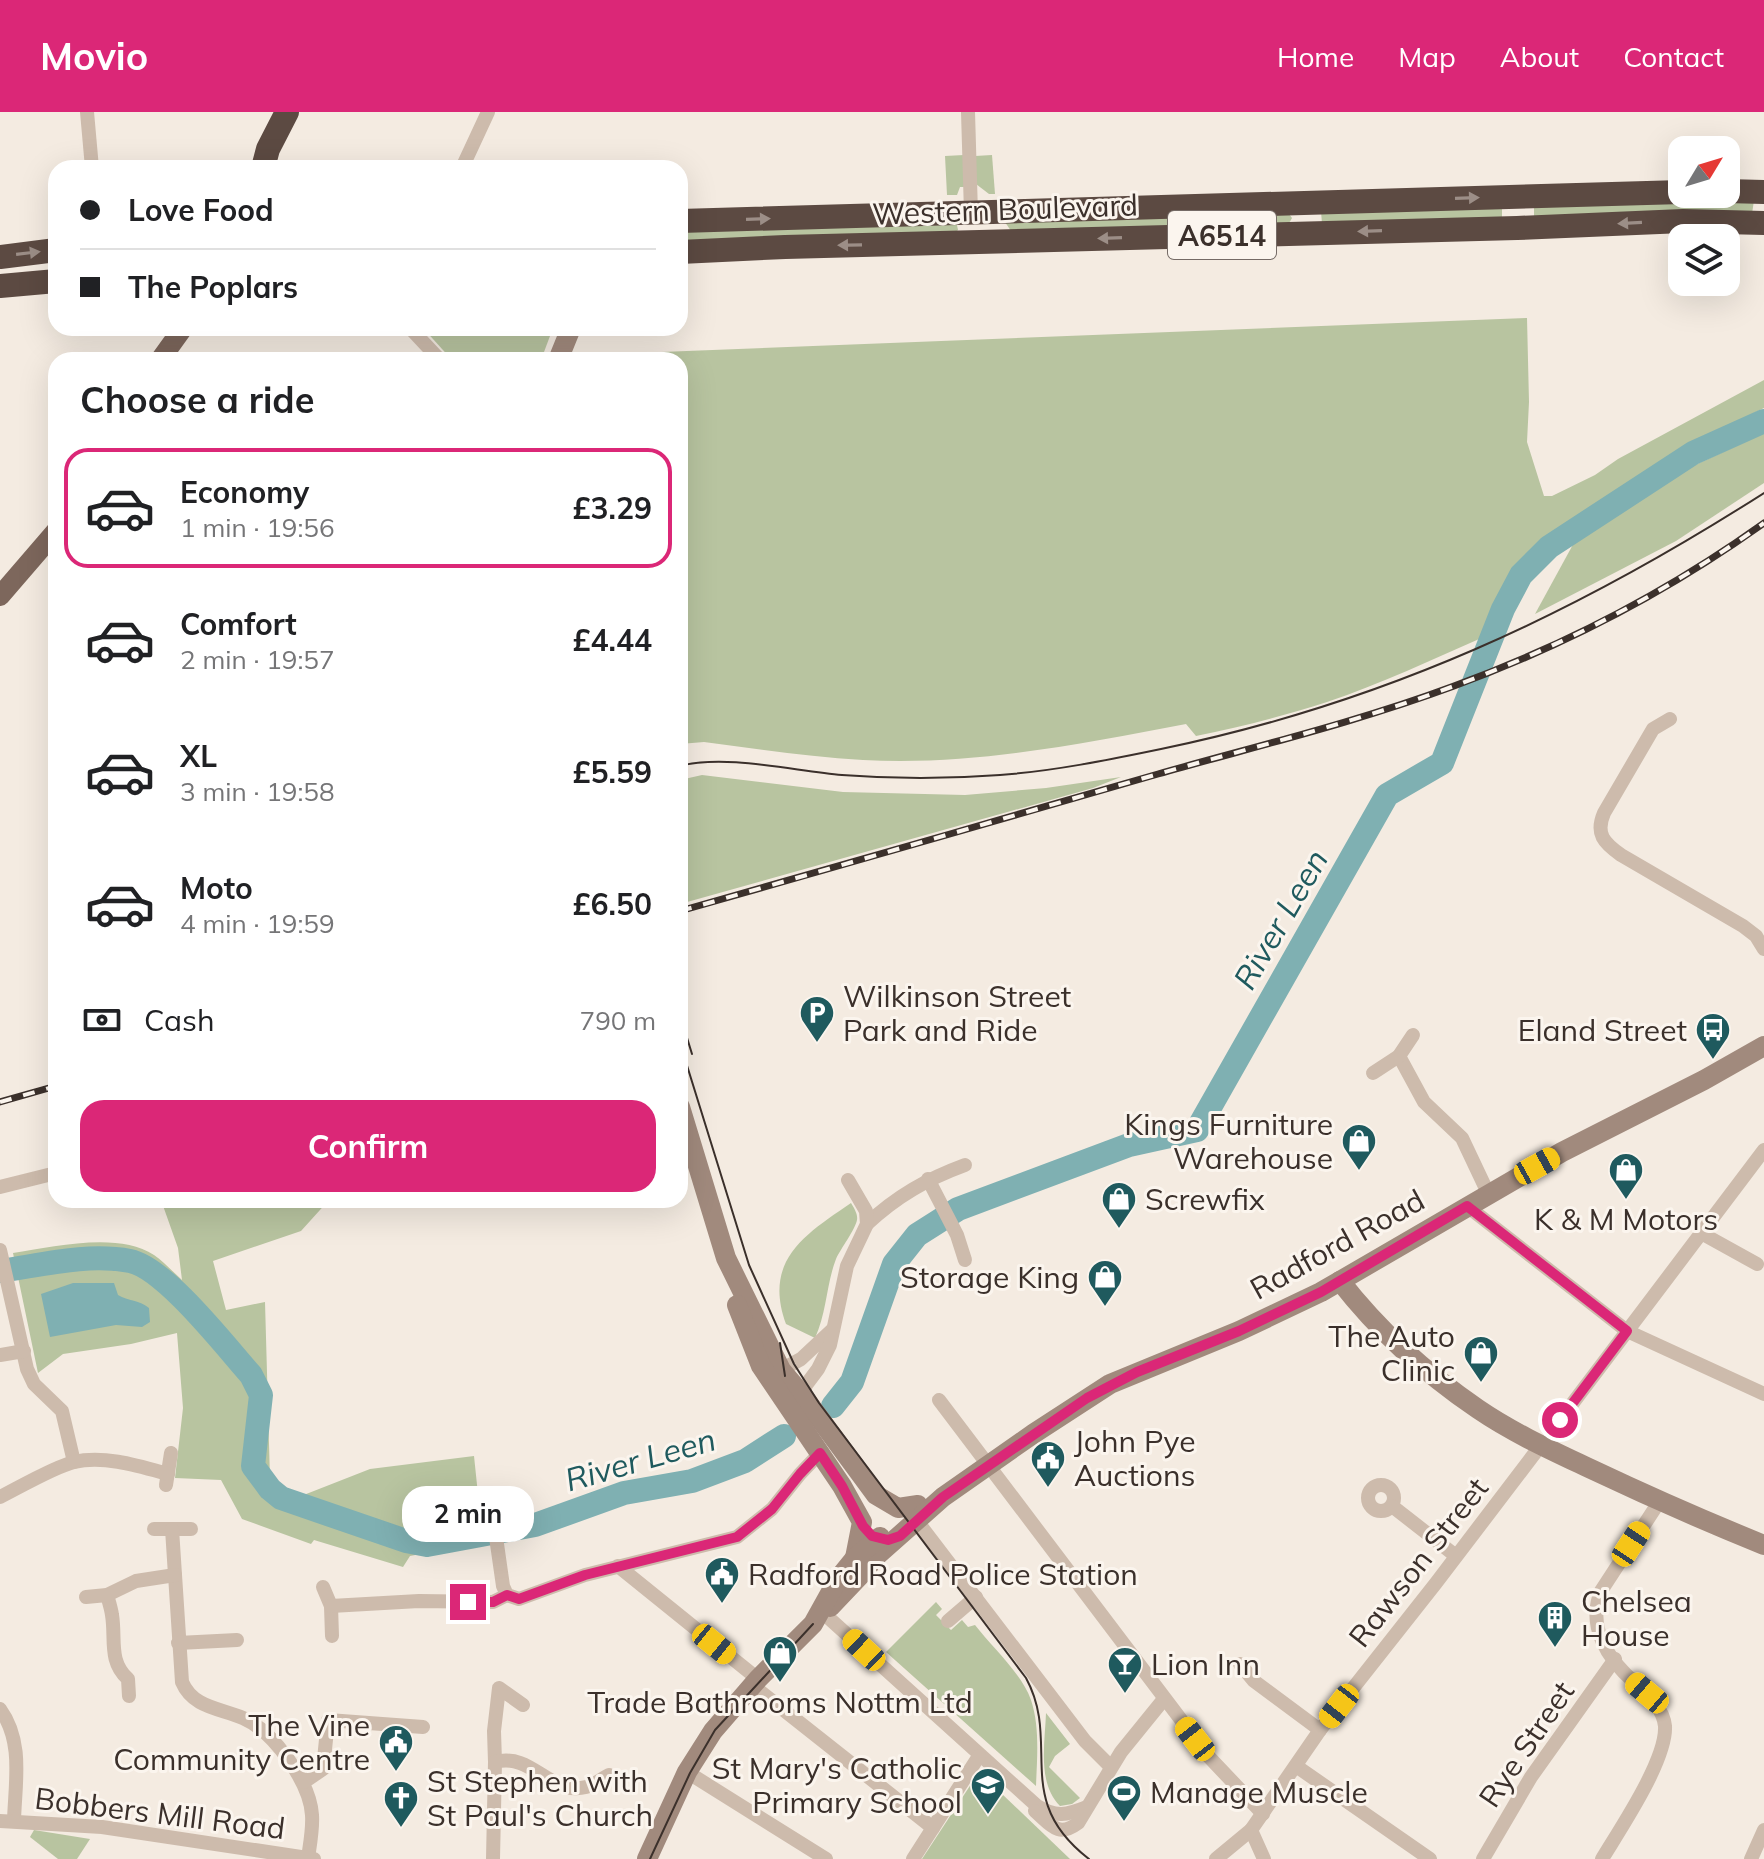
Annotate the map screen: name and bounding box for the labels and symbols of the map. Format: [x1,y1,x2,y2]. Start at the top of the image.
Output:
north arrow [1668,136,1740,208]
street label: Western Boulevard [871,185,1139,233]
one-way arrow [1455,191,1480,204]
road number: A6514 [1168,211,1276,259]
one-way arrow [746,212,771,225]
one-way arrow [1617,216,1642,229]
one-way arrow [1357,225,1382,238]
one-way arrow [1097,232,1122,245]
one-way arrow [837,239,862,252]
one-way arrow [16,247,41,260]
water label: River Leen [1224,842,1336,996]
place label: Wilkinson Street Park and Ride [843,977,1071,1049]
parking icon: Wilkinson Street Park and Ride [798,994,836,1044]
place label: Eland Street [1518,1011,1687,1049]
bus stop icon: Eland Street [1694,1011,1732,1061]
place label: Kings Furniture Warehouse [1124,1105,1333,1177]
shop icon: Kings Furniture Warehouse [1340,1122,1378,1172]
car [1510,1144,1564,1188]
shop icon: K & M Motors [1607,1151,1645,1201]
shop icon: Screwfix [1100,1180,1138,1230]
place label: Screwfix [1145,1180,1265,1218]
street label: Radford Road [1243,1180,1431,1308]
place label: K & M Motors [1534,1200,1718,1238]
place label: Storage King [900,1258,1079,1296]
shop icon: Storage King [1086,1258,1124,1308]
place label: The Auto Clinic [1328,1317,1455,1389]
shop icon: The Auto Clinic [1462,1334,1500,1384]
route start [1542,1402,1578,1438]
water label: River Leen [560,1418,720,1500]
place label: John Pye Auctions [1074,1422,1196,1494]
public building icon: John Pye Auctions [1029,1439,1067,1489]
street label: Rawson Street [1340,1470,1496,1654]
callout: 2 min [402,1486,534,1542]
car [1608,1517,1654,1571]
public building icon: Radford Road Police Station [703,1555,741,1605]
place label: Radford Road Police Station [748,1555,1138,1593]
place label: Chelsea House [1581,1582,1692,1654]
route end [450,1584,486,1620]
building icon: Chelsea House [1536,1599,1574,1649]
car [688,1620,740,1668]
car [838,1625,890,1675]
shop icon: Trade Bathrooms Nottm Ltd [761,1634,799,1684]
bar icon: Lion Inn [1106,1645,1144,1695]
place label: Lion Inn [1151,1645,1260,1683]
car [1621,1668,1673,1718]
street label: Rye Street [1470,1674,1582,1814]
car [1315,1680,1363,1732]
place label: Trade Bathrooms Nottm Ltd [587,1683,973,1721]
place label: The Vine Community Centre [113,1706,370,1778]
car [1171,1713,1219,1765]
public building icon: The Vine Community Centre [377,1723,415,1773]
place label: St Mary's Catholic Primary School [712,1749,962,1821]
place label: St Stephen with St Paul's Church [427,1762,653,1834]
school or university icon: St Mary's Catholic Primary School [969,1766,1007,1816]
sports icon: Manage Muscle [1105,1773,1143,1823]
place label: Manage Muscle [1150,1773,1368,1811]
street label: Bobbers Mill Road [33,1779,287,1847]
church icon: St Stephen with St Paul's Church [382,1779,420,1829]

